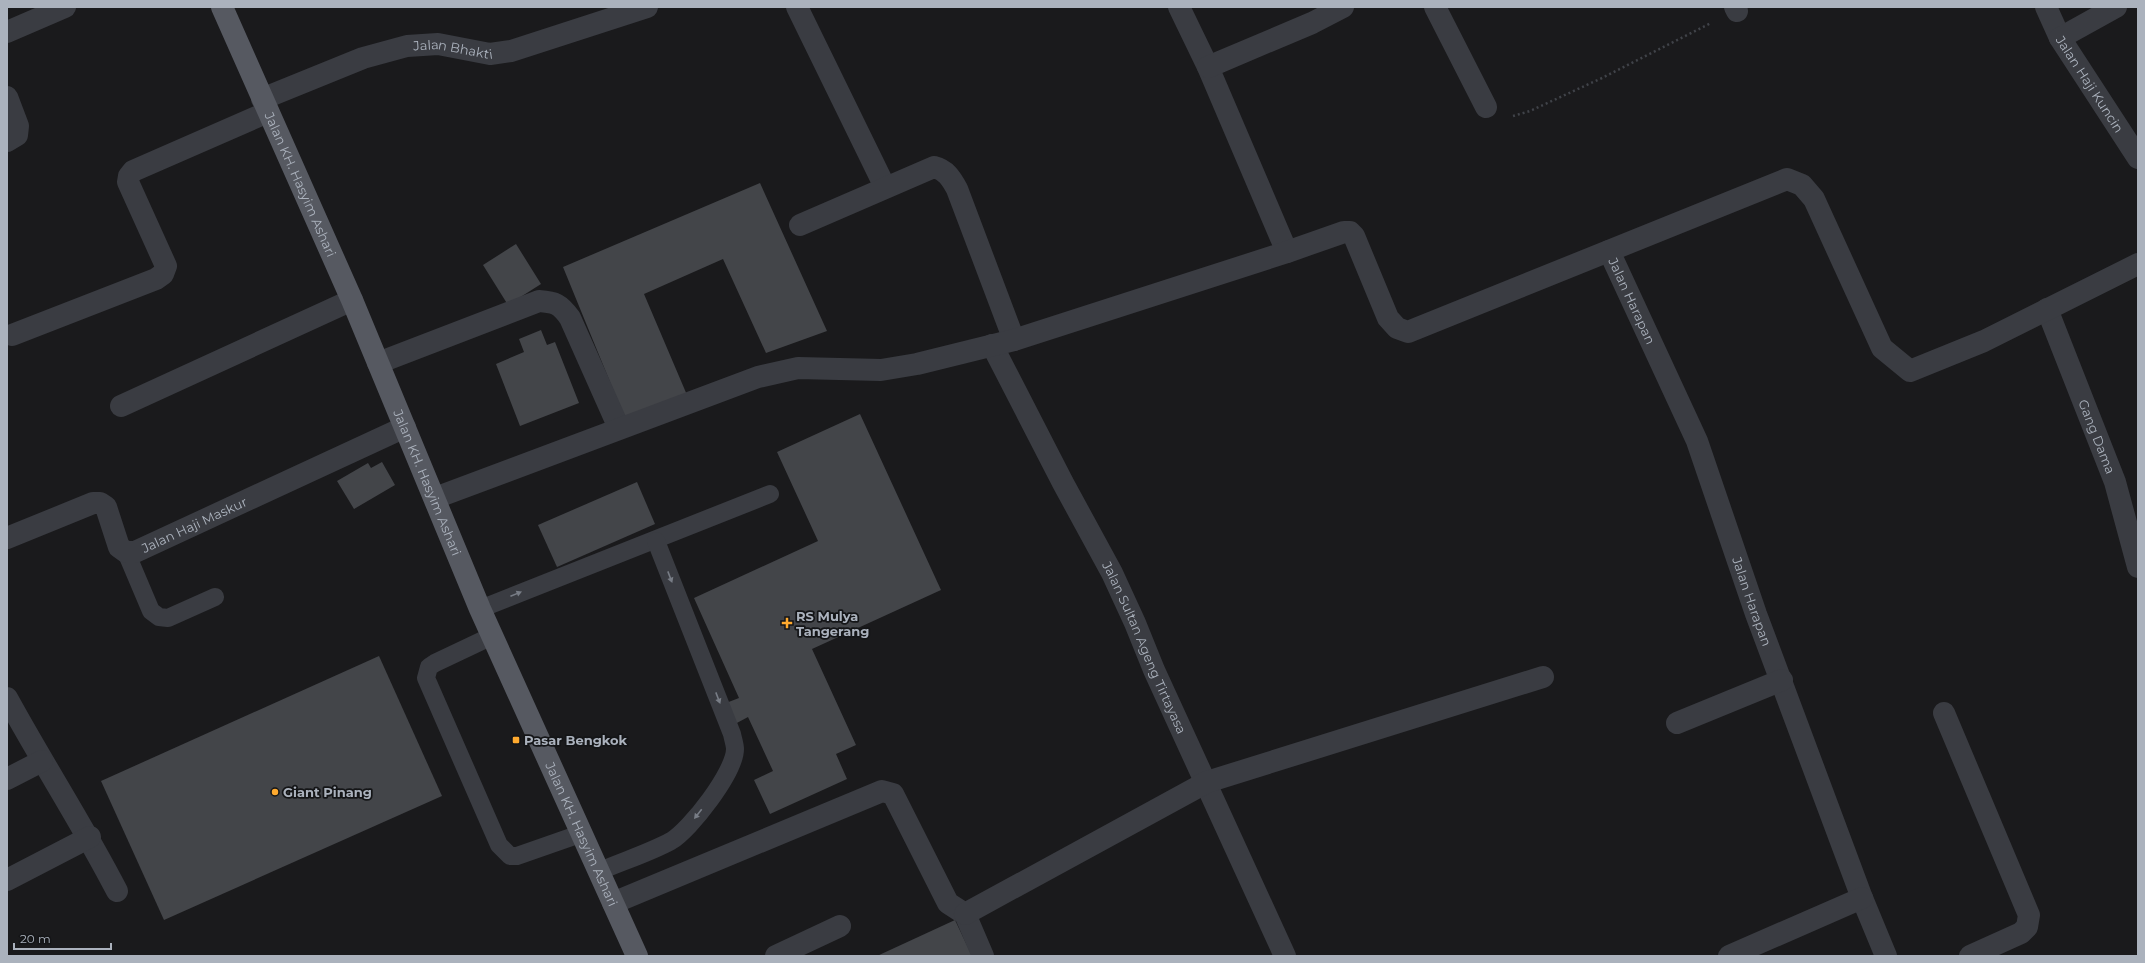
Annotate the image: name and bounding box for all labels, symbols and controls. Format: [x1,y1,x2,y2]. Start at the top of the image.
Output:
street label: Jalan Haji Kuncin [2052,32,2127,136]
street label: Jalan Bhakti [412,36,494,62]
street label: Jalan KH. Hasyim Ashari [261,109,340,259]
street label: Jalan Harapan [1605,254,1659,347]
street label: Gang Dama [2075,397,2119,476]
street label: Jalan KH. Hasyim Ashari [390,406,465,558]
street label: Jalan Haji Maskur [138,493,249,556]
street label: Jalan Harapan [1729,554,1775,648]
street label: Jalan Sultan Ageng Tirtayasa [1099,558,1190,736]
one-way arrow [668,571,674,583]
one-way arrow [511,591,523,597]
place label: RS Mulya Tangerang [796,608,869,639]
marker: RS Mulya Tangerang [781,617,793,629]
one-way arrow [715,692,721,704]
place label: Pasar Bengkok [524,732,628,748]
marker: Pasar Bengkok [511,735,521,745]
street label: Jalan KH. Hasyim Ashari [542,758,621,909]
place label: Giant Pinang [283,784,372,800]
marker: Giant Pinang [270,787,280,797]
one-way arrow [694,809,702,820]
scale bar [14,925,111,951]
text: 20 m [20,931,51,946]

